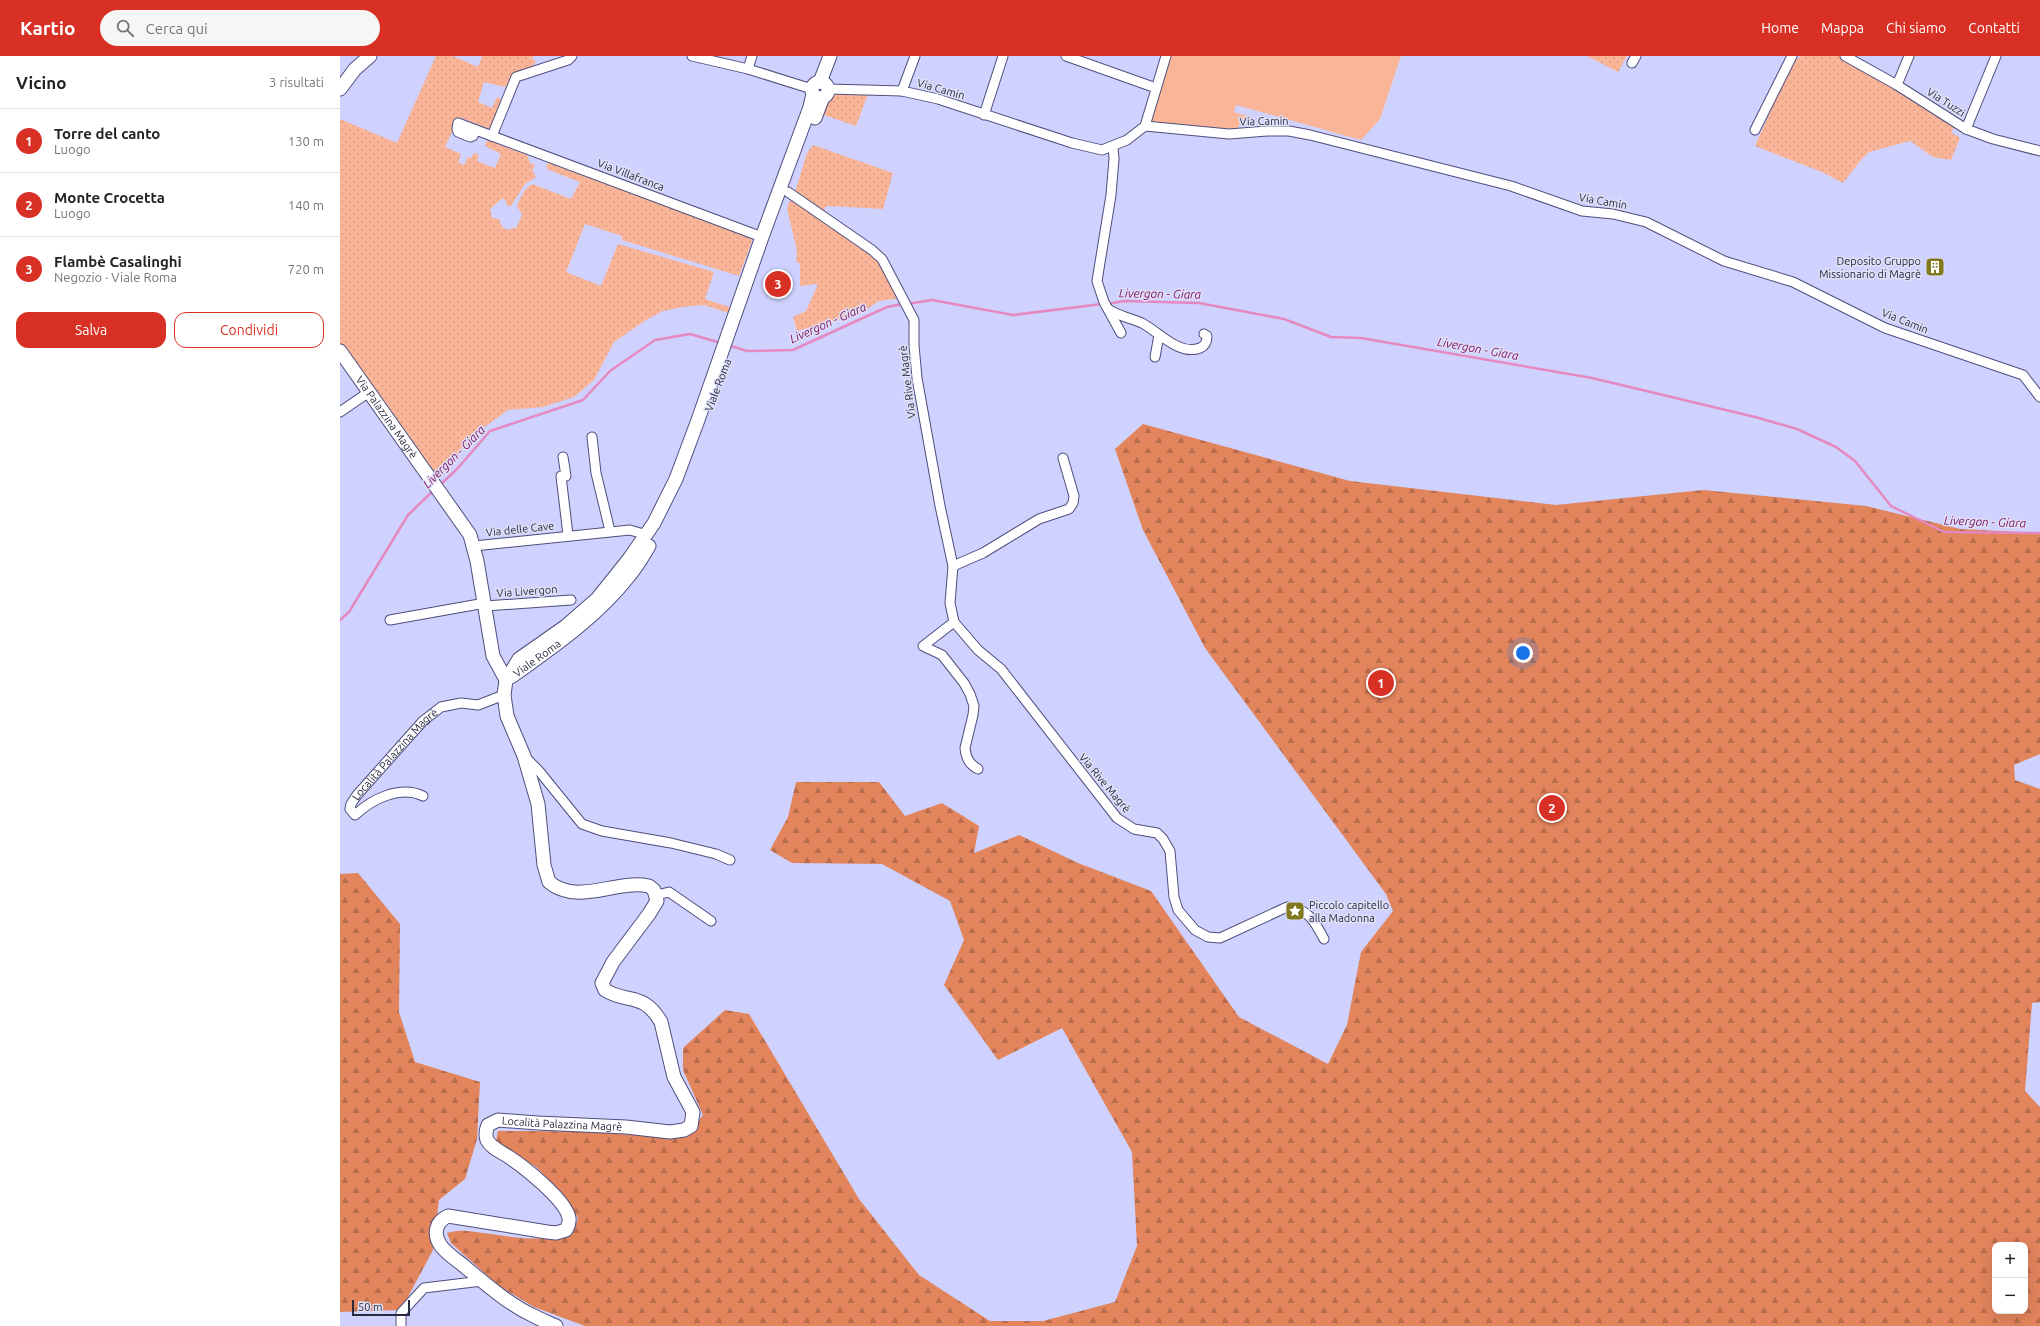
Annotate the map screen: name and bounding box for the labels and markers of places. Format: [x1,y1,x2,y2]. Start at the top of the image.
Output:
place label: Deposito Gruppo Missionario di Magrè [1819,255,1921,280]
building icon: Deposito Gruppo Missionario di Magrè [1924,256,1946,278]
pin: 3 [765,269,791,299]
pin: 1 [1368,668,1394,698]
pin: 2 [1539,793,1565,823]
place label: Piccolo capitello alla Madonna [1309,899,1389,924]
place icon: Piccolo capitello alla Madonna [1284,900,1306,922]

